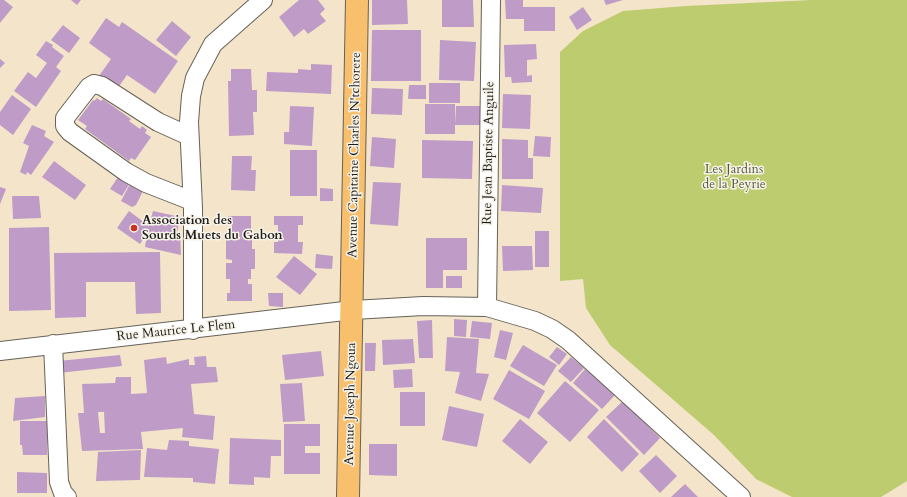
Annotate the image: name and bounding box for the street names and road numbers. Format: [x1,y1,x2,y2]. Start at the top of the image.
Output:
street label: Avenue Capitaine Charles N'tchorere [345,52,365,258]
street label: Rue Jean Baptiste Anguile [480,81,498,225]
street label: Rue Maurice Le Flem [116,317,236,345]
street label: Avenue Joseph Ngoua [342,342,360,466]

